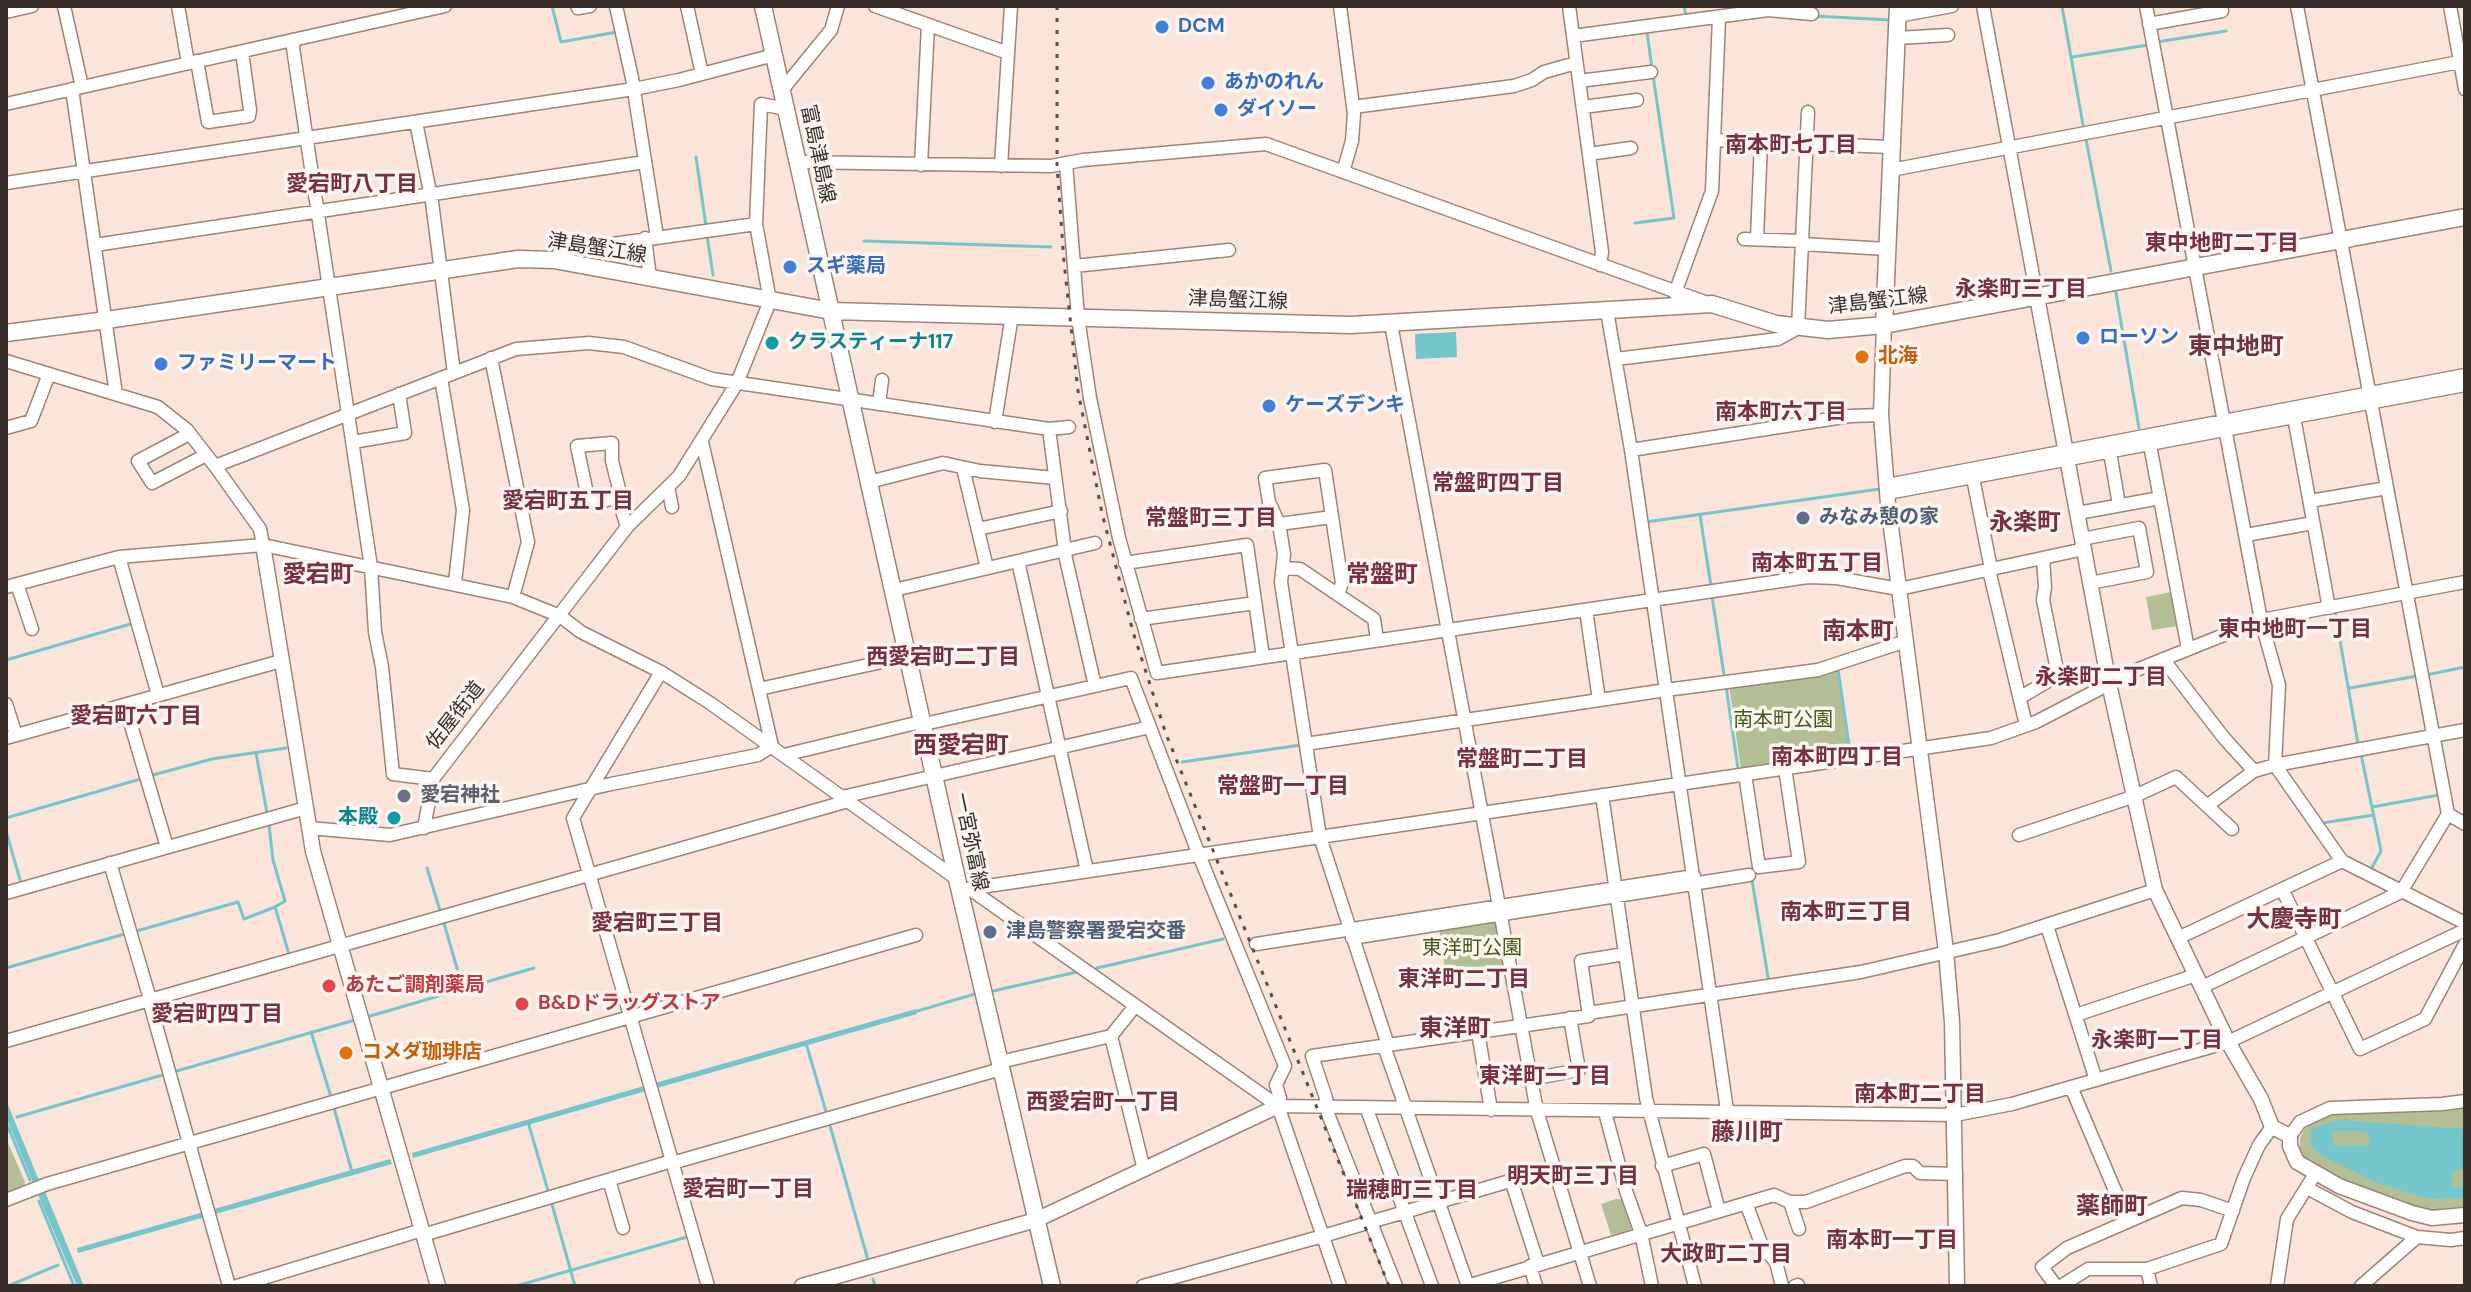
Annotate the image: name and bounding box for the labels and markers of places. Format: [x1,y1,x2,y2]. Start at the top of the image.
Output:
place label: DCM [1178,15,1225,39]
marker: DCM [1153,18,1171,36]
place label: あかのれん [1224,71,1324,95]
marker: あかのれん [1199,74,1217,92]
place label: ダイソー [1237,98,1317,122]
marker: ダイソー [1212,101,1230,119]
place label: スギ薬局 [806,255,886,279]
marker: スギ薬局 [781,258,799,276]
place label: ローソン [2099,326,2179,350]
marker: ローソン [2074,329,2092,347]
place label: クラスティーナ117 [788,331,953,355]
marker: クラスティーナ117 [763,334,781,352]
place label: 北海 [1878,345,1918,369]
marker: 北海 [1853,348,1871,366]
place label: ファミリーマート [177,352,337,376]
marker: ファミリーマート [152,355,170,373]
place label: ケーズデンキ [1285,394,1405,418]
marker: ケーズデンキ [1260,397,1278,415]
place label: みなみ憩の家 [1819,506,1939,530]
marker: みなみ憩の家 [1794,509,1812,527]
place label: 愛宕神社 [420,784,500,808]
marker: 愛宕神社 [395,787,413,805]
place label: 本殿 [338,806,378,830]
marker: 本殿 [385,809,403,827]
place label: 津島警察署愛宕交番 [1006,920,1186,944]
marker: 津島警察署愛宕交番 [981,923,999,941]
place label: あたご調剤薬局 [345,974,485,998]
marker: あたご調剤薬局 [320,977,338,995]
place label: B&Dドラッグストア [538,992,721,1016]
marker: B&Dドラッグストア [513,995,531,1013]
place label: コメダ珈琲店 [362,1041,482,1065]
marker: コメダ珈琲店 [337,1044,355,1062]

